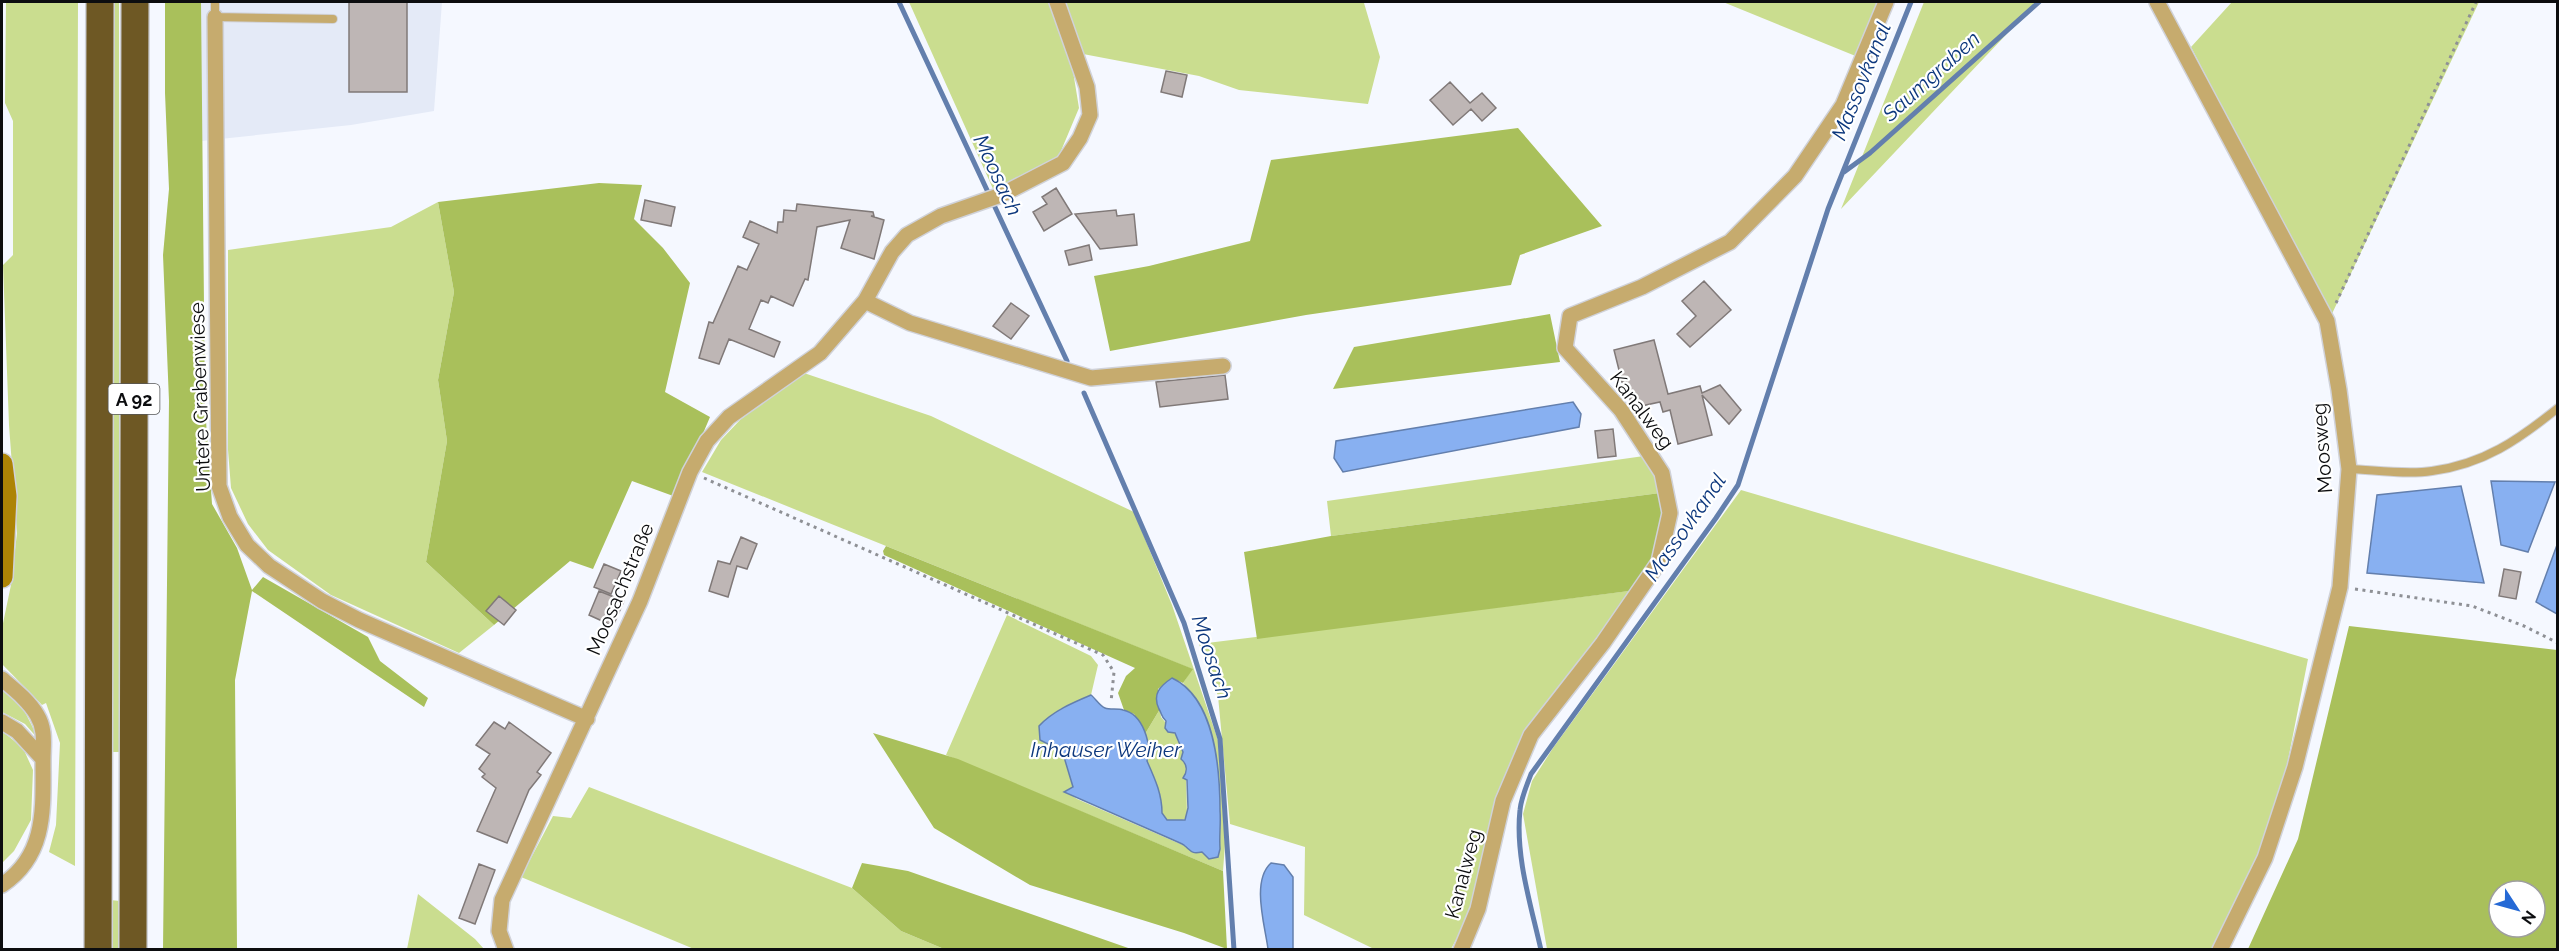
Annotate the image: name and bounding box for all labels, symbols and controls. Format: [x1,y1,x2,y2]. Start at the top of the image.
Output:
water label: Massovkanal [1826,18,1896,144]
water label: Saumgraben [1876,26,1985,127]
water label: Moosach [968,130,1028,220]
street label: Untere Grabenwiese [185,301,215,492]
street label: Kanalweg [1605,366,1679,454]
road number: A 92 [108,384,160,414]
street label: Moosweg [2307,402,2337,494]
water label: Massovkanal [1639,469,1731,585]
street label: Moosachstraße [581,519,659,659]
water label: Moosach [1187,612,1237,702]
water label: Inhauser Weiher [1030,737,1182,762]
street label: Kanalweg [1440,827,1486,921]
north arrow [2487,879,2547,939]
text: N [2517,907,2540,928]

